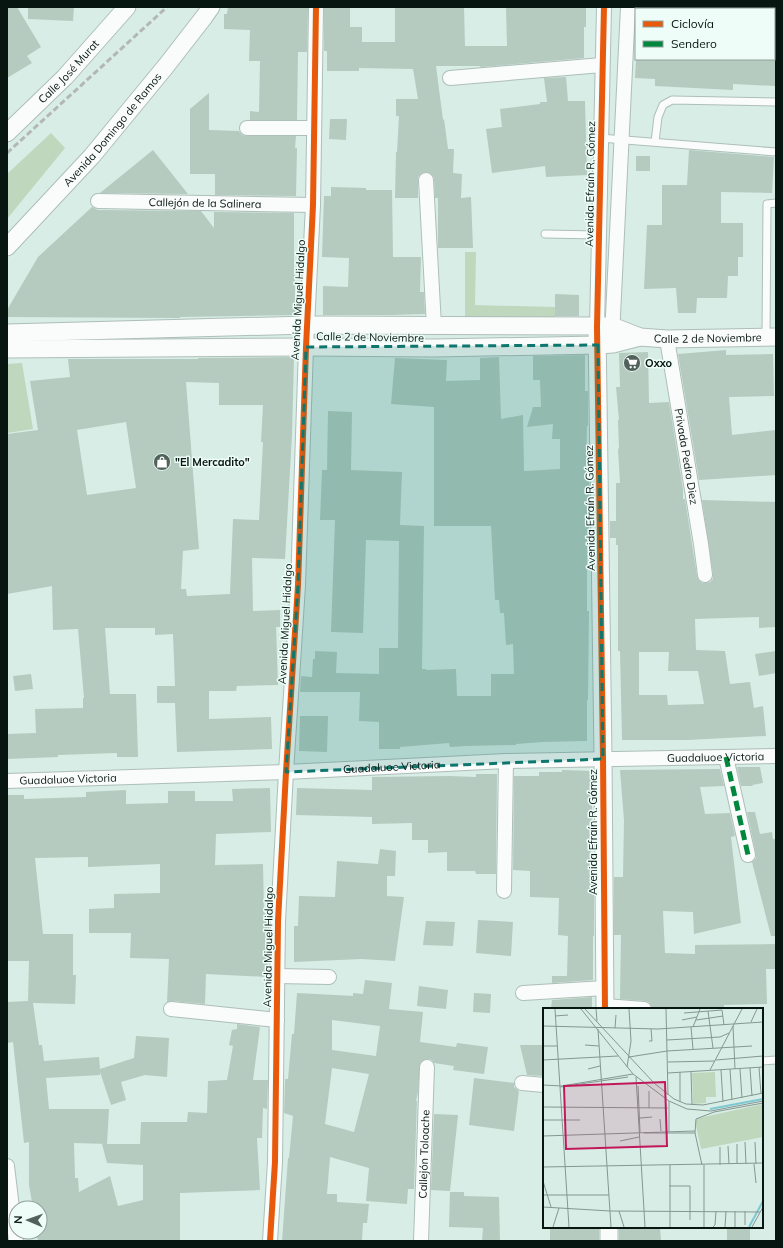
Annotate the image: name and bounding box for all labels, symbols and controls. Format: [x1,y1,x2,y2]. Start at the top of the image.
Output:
legend [635,8,775,60]
text: Ciclovía [671,16,714,31]
text: Sendero [671,36,717,51]
street label: Calle José Murat [35,37,102,106]
street label: Avenida Domingo de Ramos [60,70,165,189]
street label: Avenida Efraín R. Gómez [582,121,598,247]
street label: Callejón de la Salinera [149,195,261,211]
street label: Avenida Miguel Hidalgo [288,239,308,361]
street label: Calle 2 de Noviembre [316,329,424,345]
street label: Calle 2 de Noviembre [653,330,762,346]
supermarket icon: Oxxo [622,353,642,373]
place label: Oxxo [645,356,673,370]
street label: Privada Pedro Diez [672,407,701,506]
street label: Avenida Efraín R. Gómez [582,445,598,571]
shop icon: "El Mercadito" [152,452,172,472]
place label: "El Mercadito" [175,455,250,469]
street label: Avenida Miguel Hidalgo [275,563,295,685]
street label: Guadaluoe Victoria [667,749,764,765]
street label: Guadaluoe Victoria [343,757,441,776]
street label: Avenida Efraín R. Gómez [586,769,600,895]
street label: Guadaluoe Victoria [19,770,117,788]
street label: Avenida Miguel Hidalgo [260,886,276,1008]
inset map [543,1008,763,1228]
street label: Callejón Toloache [415,1109,433,1199]
north arrow [8,1200,48,1240]
text: N [11,1215,25,1224]

